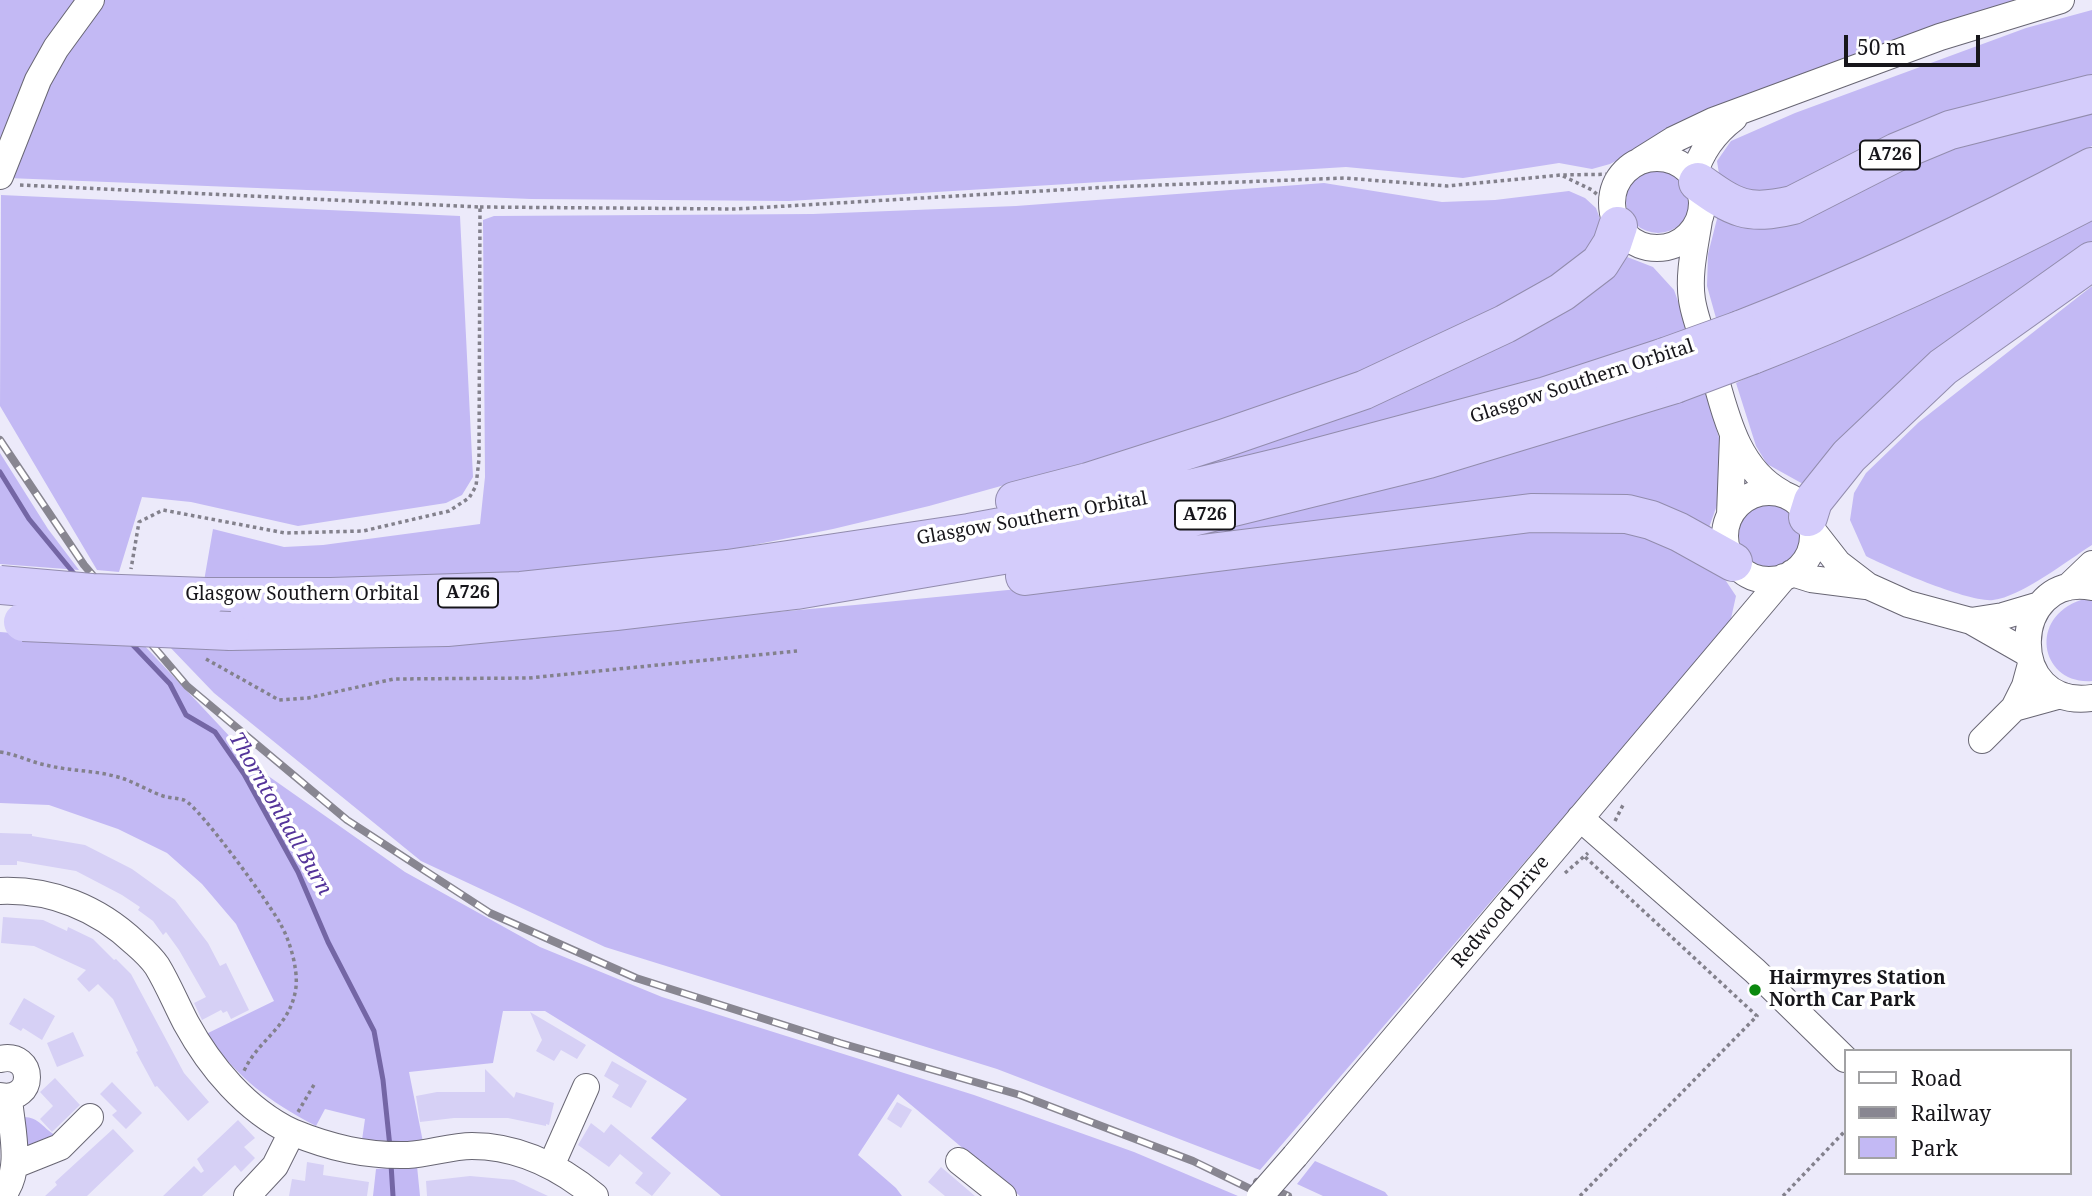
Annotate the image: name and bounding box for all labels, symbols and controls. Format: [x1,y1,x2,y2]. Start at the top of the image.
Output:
scale bar [1847,21,1983,65]
text: 50 m [1857,33,1906,61]
road number: A726 [1860,140,1920,170]
street label: Glasgow Southern Orbital [1467,335,1697,429]
street label: Glasgow Southern Orbital [915,487,1149,551]
road number: A726 [1175,500,1235,530]
road number: A726 [438,578,498,608]
street label: Glasgow Southern Orbital [185,584,419,606]
water label: Thorntonhall Burn [223,728,337,900]
street label: Redwood Drive [1448,851,1554,973]
place label: Hairmyres Station North Car Park [1769,968,1946,1012]
marker: Hairmyres Station North Car Park [1747,982,1763,998]
legend [1843,1049,2071,1175]
text: Road [1911,1064,1962,1092]
text: Railway [1911,1099,1991,1127]
text: Park [1911,1134,1958,1162]

